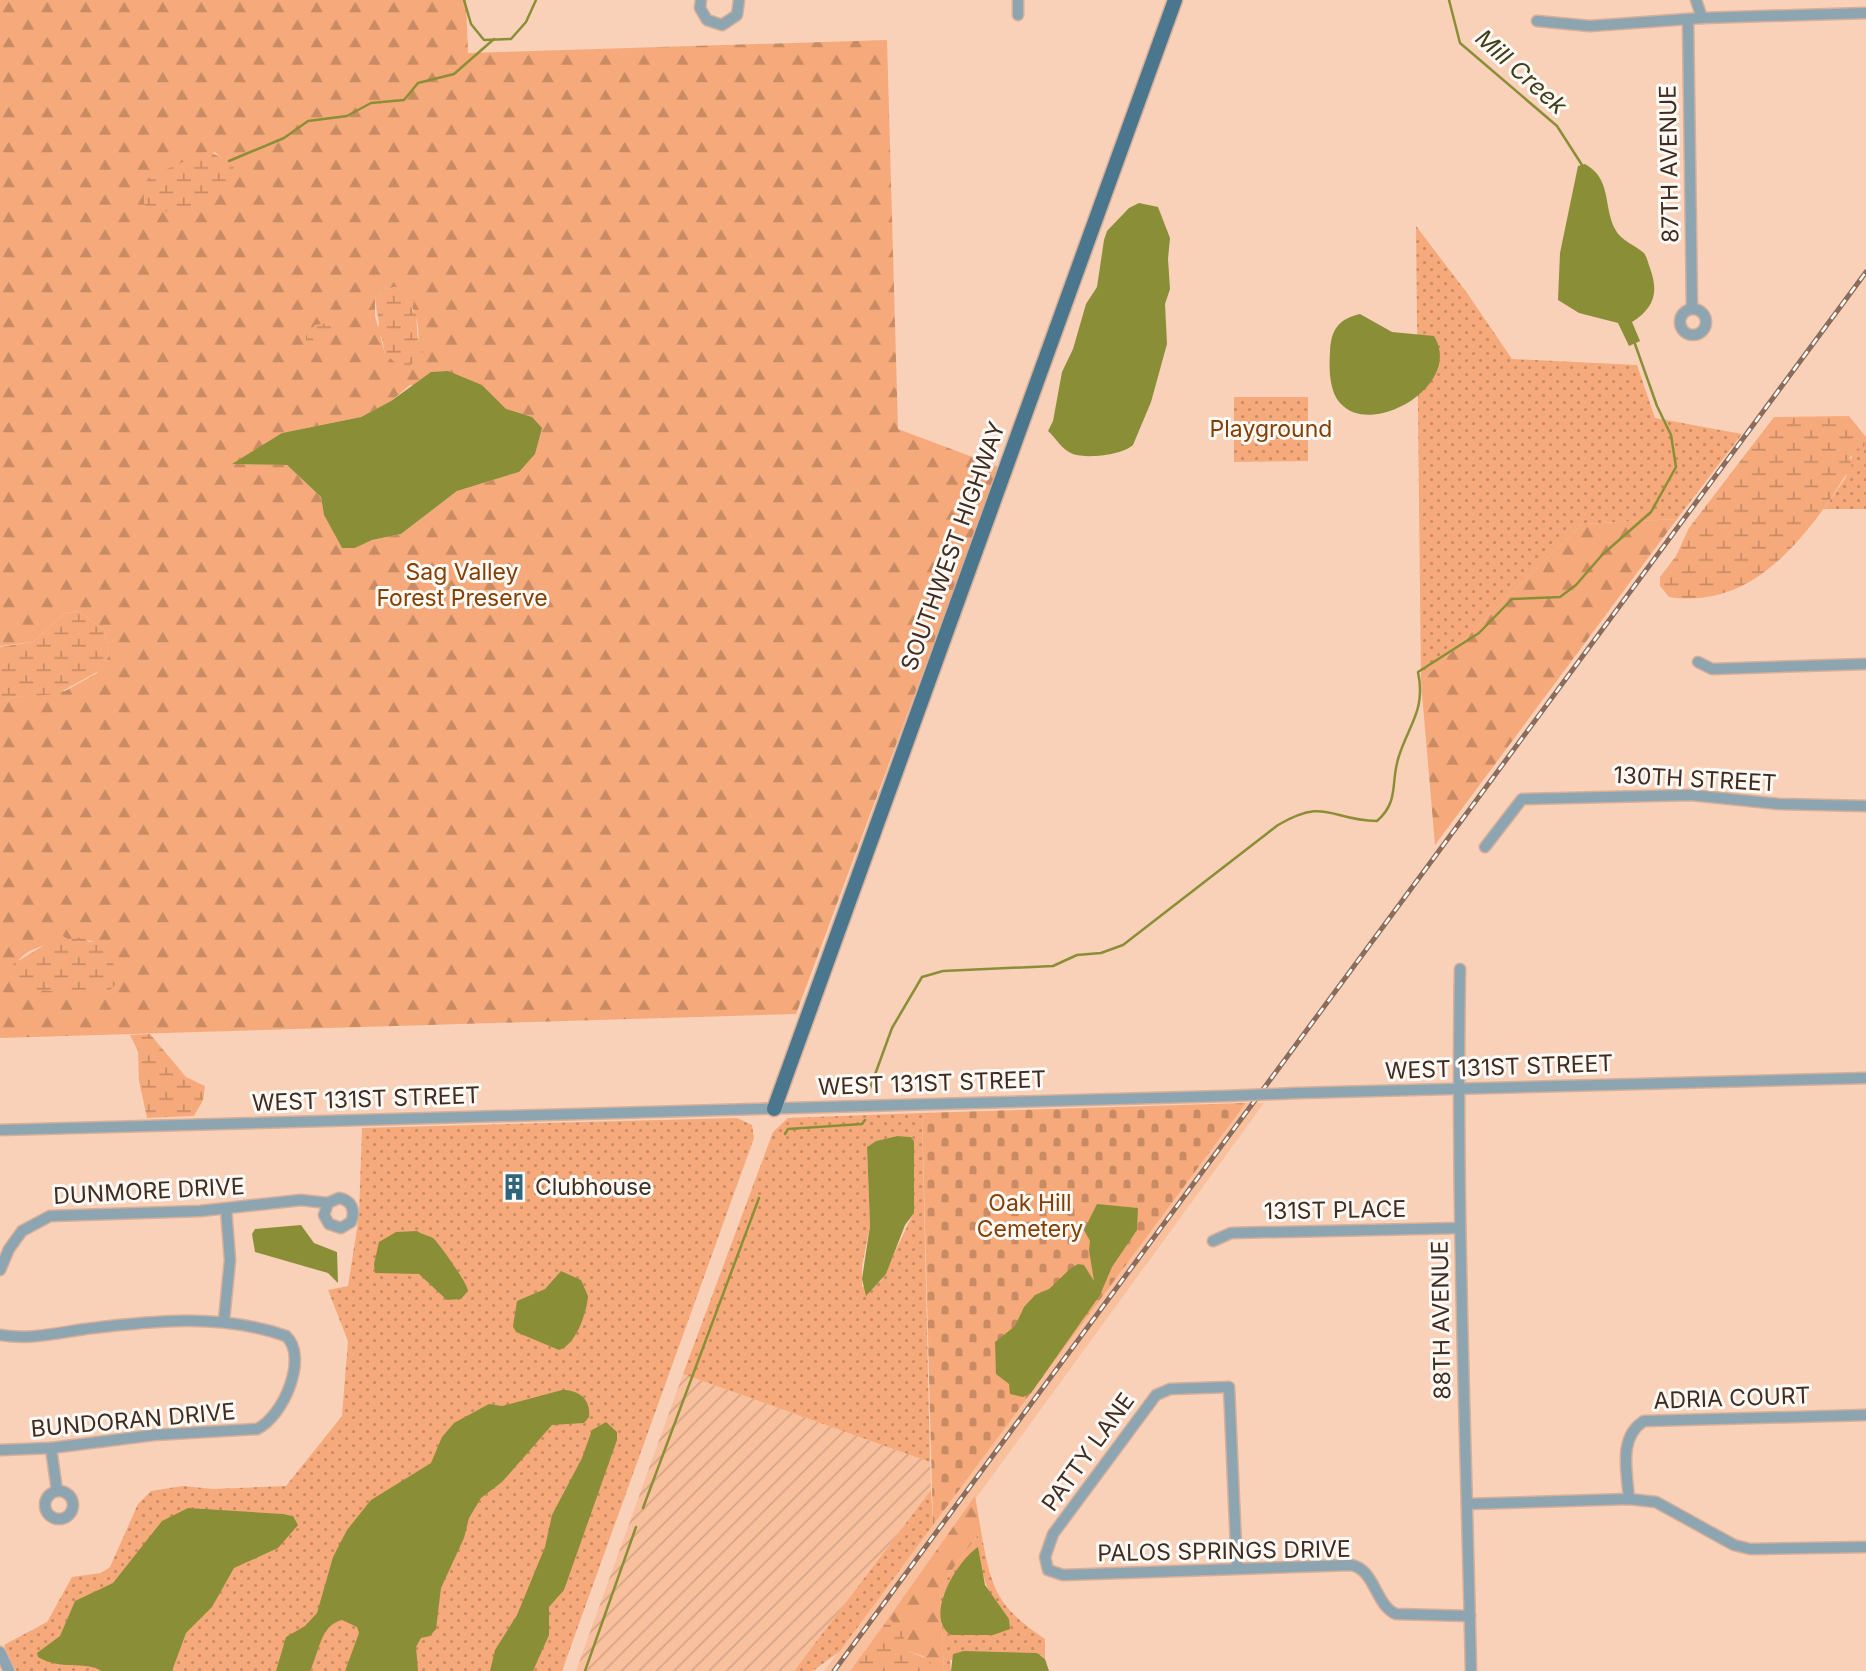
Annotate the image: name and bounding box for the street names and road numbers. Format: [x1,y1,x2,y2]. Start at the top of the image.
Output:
street label: 87TH AVENUE [1654,85,1684,243]
street label: SOUTHWEST HIGHWAY [895,417,1011,674]
street label: 130TH STREET [1613,761,1777,797]
street label: WEST 131ST STREET [1384,1049,1614,1085]
street label: WEST 131ST STREET [817,1065,1047,1101]
street label: WEST 131ST STREET [251,1081,481,1117]
street label: DUNMORE DRIVE [53,1172,245,1210]
street label: 131ST PLACE [1264,1195,1406,1225]
street label: 88TH AVENUE [1426,1240,1456,1400]
street label: ADRIA COURT [1653,1381,1811,1415]
street label: PATTY LANE [1036,1387,1140,1517]
street label: BUNDORAN DRIVE [29,1397,237,1443]
street label: PALOS SPRINGS DRIVE [1097,1535,1351,1567]

